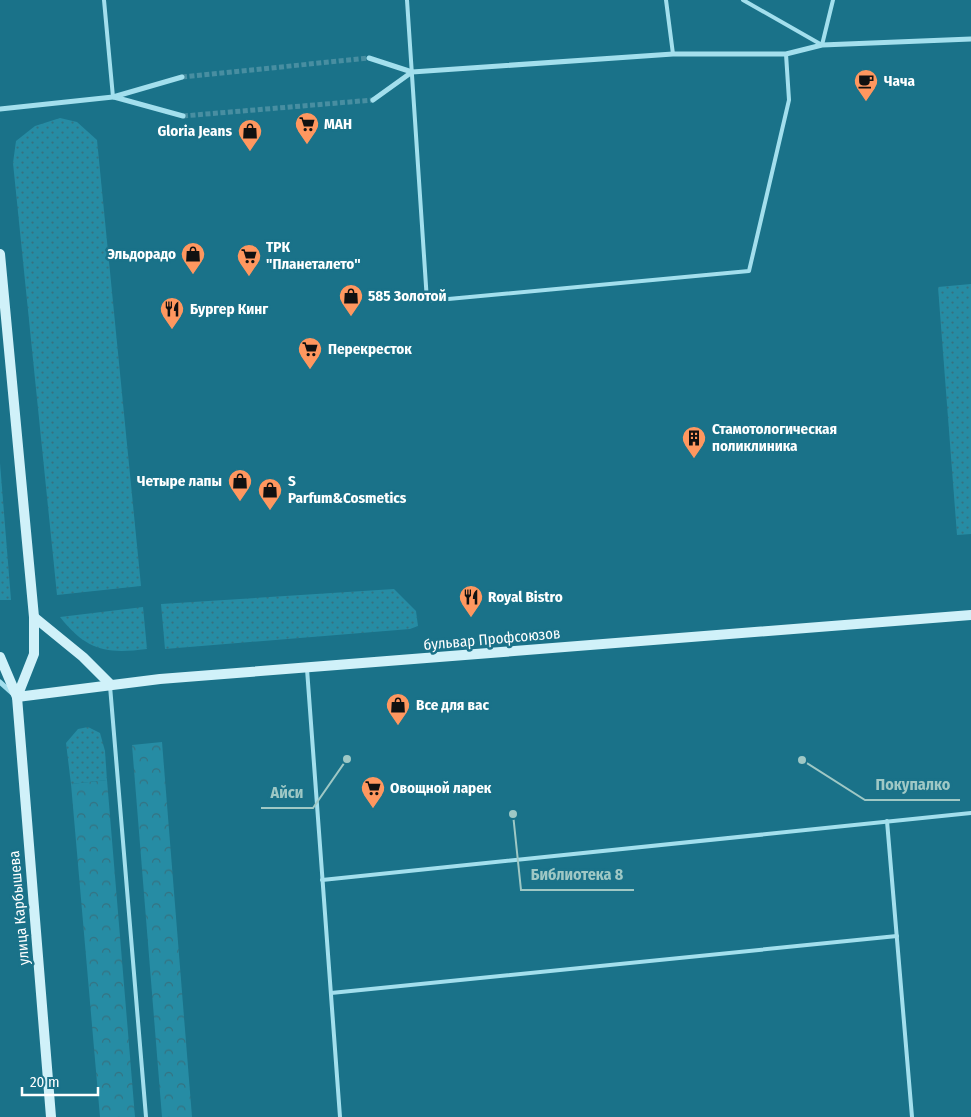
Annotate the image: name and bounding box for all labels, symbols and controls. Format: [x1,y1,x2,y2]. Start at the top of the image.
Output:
cafe icon: Чача [853,68,879,102]
place label: Чача [884,72,915,90]
supermarket icon: МАН [294,111,320,145]
place label: МАН [324,115,352,133]
shop icon: Gloria Jeans [237,118,263,152]
place label: Gloria Jeans [157,122,232,140]
place label: ТРК "Планеталето" [266,238,361,273]
shop icon: Эльдорадо [180,241,206,275]
supermarket icon: ТРК "Планеталето" [236,243,262,277]
place label: Эльдорадо [107,245,176,263]
shop icon: 585 Золотой [338,283,364,317]
place label: 585 Золотой [368,287,447,305]
restaurant icon: Бургер Кинг [159,296,185,330]
place label: Бургер Кинг [190,300,268,318]
supermarket icon: Перекресток [297,336,323,370]
place label: Перекресток [328,340,412,358]
place label: Стамотологическая поликлиника [712,420,837,455]
building icon: Стамотологическая поликлиника [681,425,707,459]
shop icon: Четыре лапы [227,468,253,502]
place label: Четыре лапы [137,472,222,490]
place label: S Parfum&Cosmetics [288,472,407,507]
shop icon: S Parfum&Cosmetics [257,477,283,511]
restaurant icon: Royal Bistro [458,584,484,618]
place label: Royal Bistro [488,588,563,606]
street label: бульвар Профсоюзов [423,624,561,654]
shop icon: Все для вас [385,692,411,726]
place label: Все для вас [416,696,489,714]
callout: Покупалко [865,769,960,800]
supermarket icon: Овощной ларек [360,775,386,809]
text: Покупалко [876,775,951,794]
callout: Айси [261,777,313,808]
place label: Овощной ларек [390,779,492,797]
text: Айси [270,783,303,802]
street label: улица Карбышева [5,850,33,966]
callout: Библиотека 8 [521,859,634,890]
text: Библиотека 8 [531,865,624,884]
scale bar [22,1064,99,1096]
text: 20 m [30,1073,60,1091]

